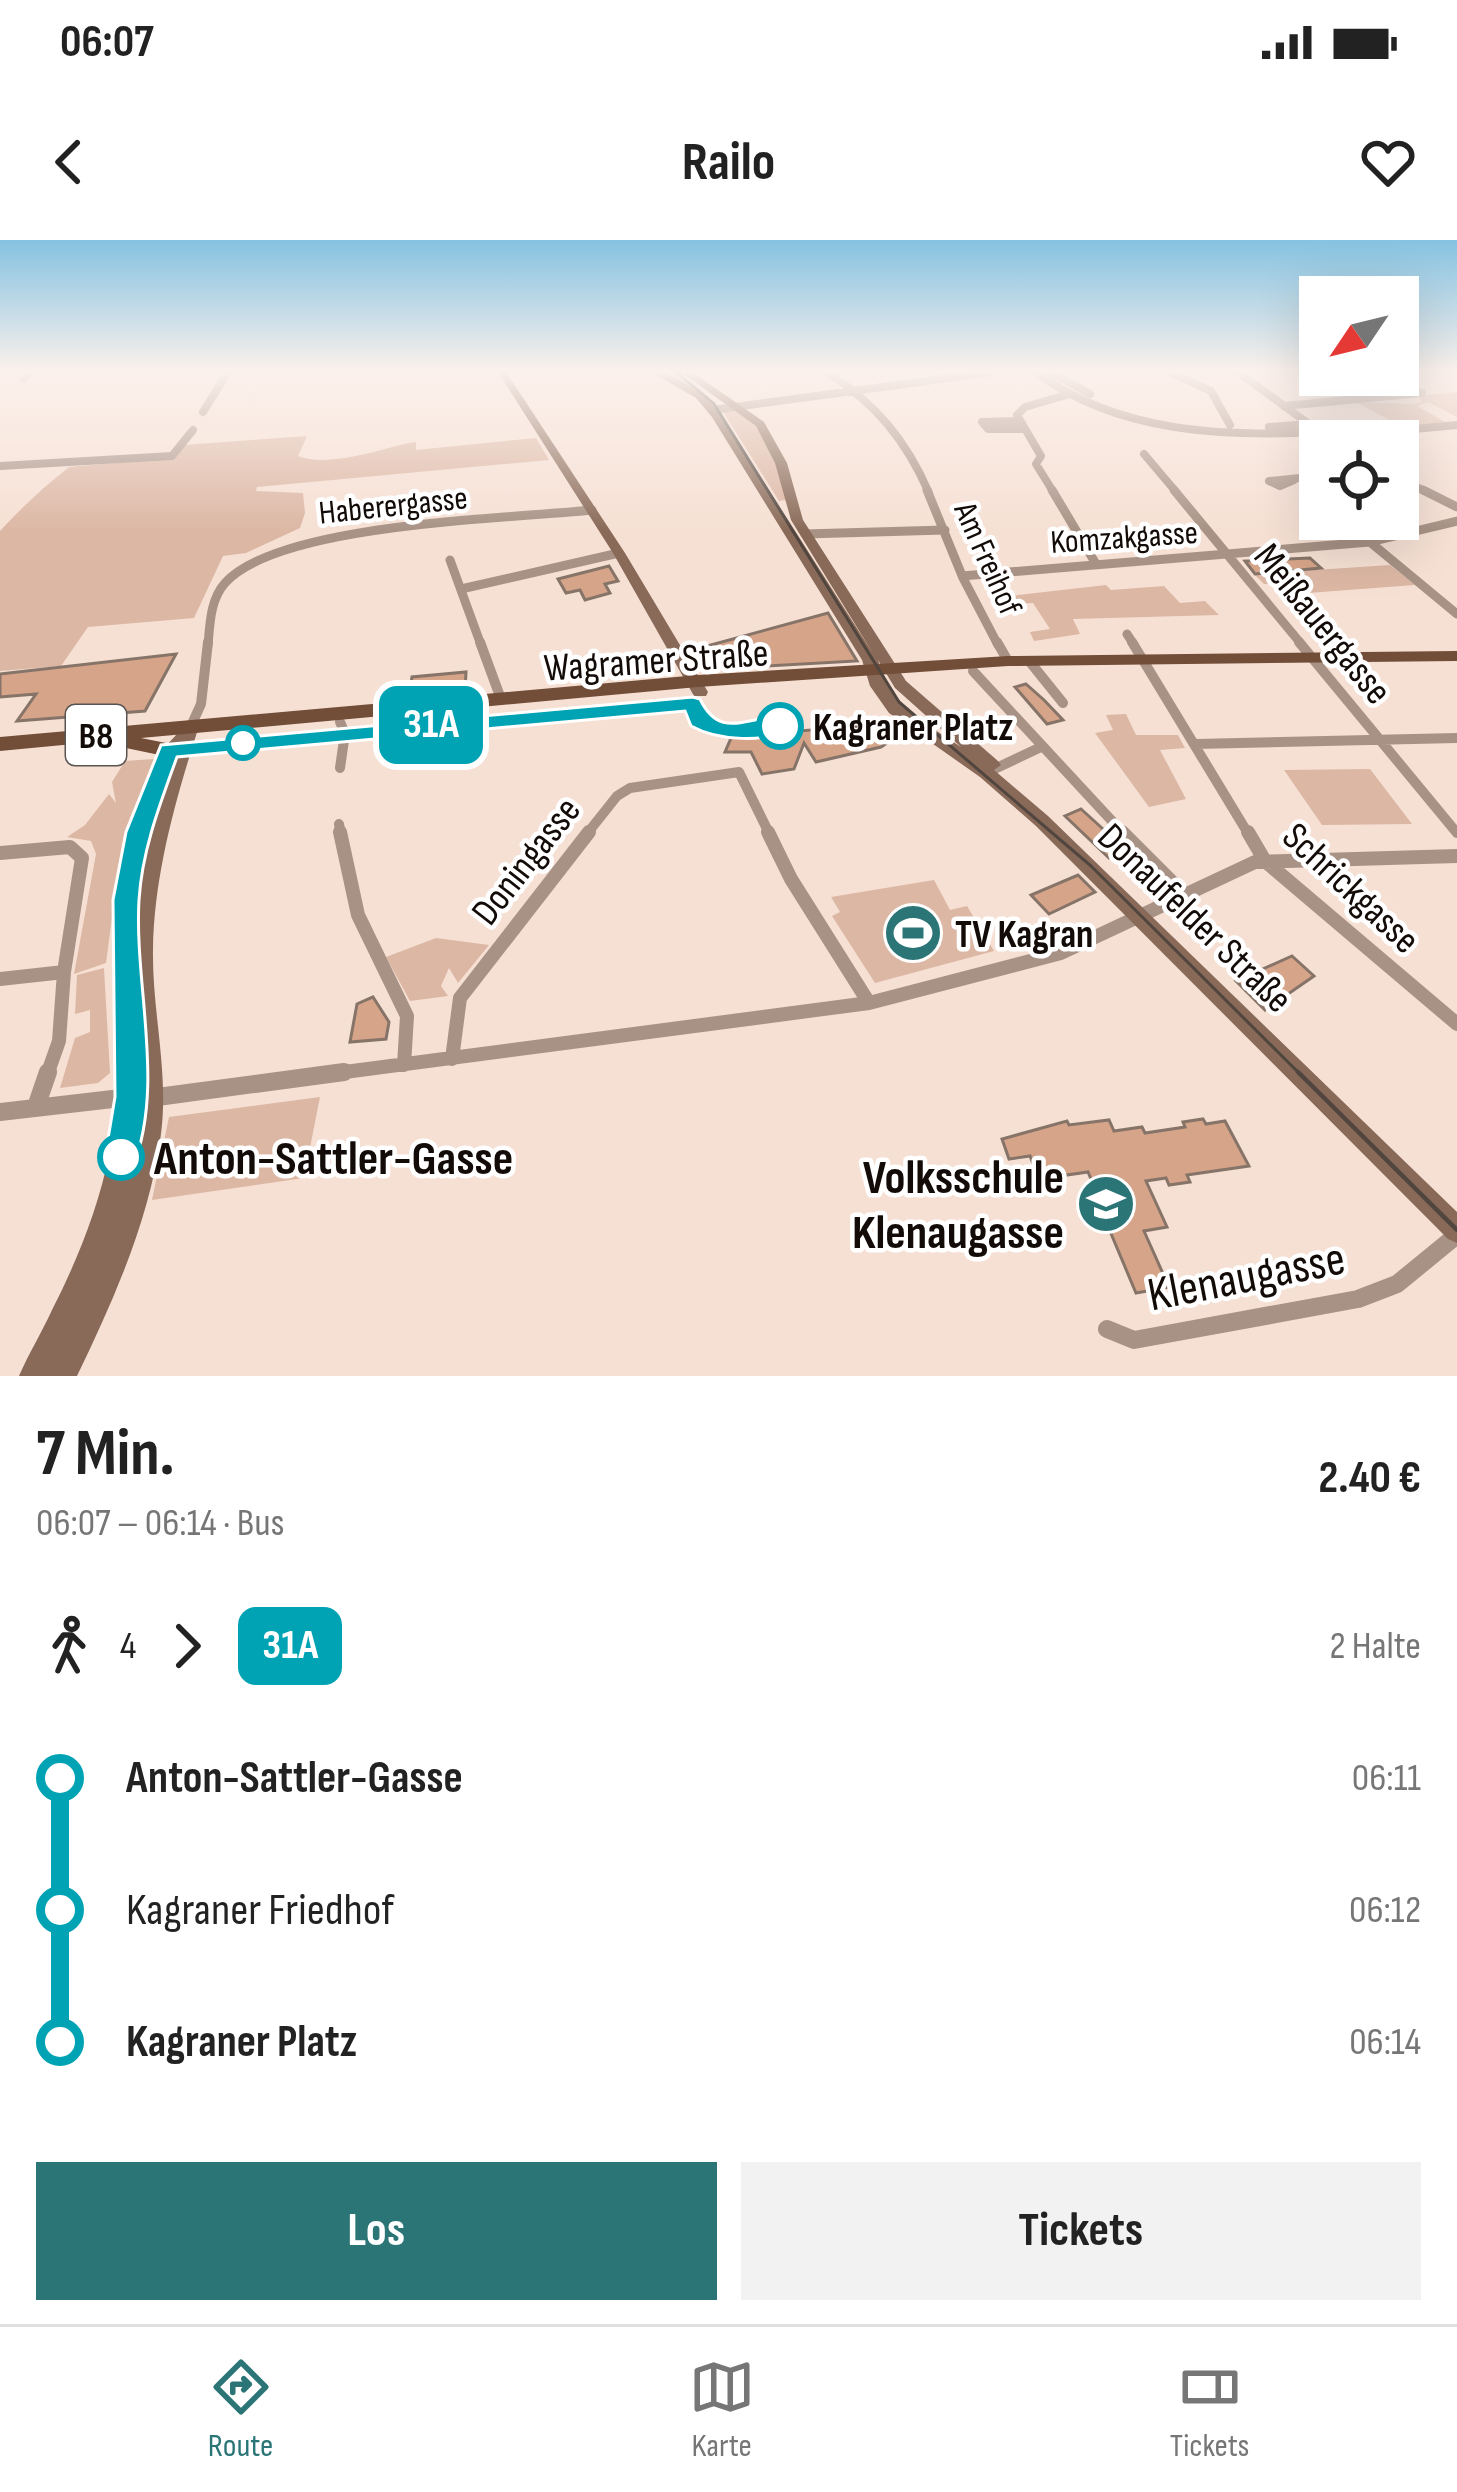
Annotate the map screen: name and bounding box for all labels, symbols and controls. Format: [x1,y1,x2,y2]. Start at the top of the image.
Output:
text: 06:07 [60,15,154,70]
icon: back [36,129,102,195]
icon: heart [1355,129,1421,195]
text: Railo [682,130,775,195]
north arrow [1299,276,1419,396]
map controls [1299,276,1419,540]
button: locate [1299,420,1419,540]
street label: Haberergasse [317,478,470,534]
street label: Am Freihof [944,495,1030,622]
street label: Komzakgasse [1049,513,1199,563]
street label: Meißauergasse [1243,535,1401,714]
street label: Wagramer Straße [542,630,770,693]
line badge: 31A [362,686,500,764]
text: 31A [403,699,459,750]
marker: Kagraner Platz [758,704,802,748]
road number: B8 [66,705,126,765]
place label: Kagraner Platz [813,705,1013,752]
unlabelled marker [227,727,259,759]
street label: Doningasse [462,788,591,935]
street label: Donaufelder Straße [1087,814,1301,1023]
street label: Schrickgasse [1272,814,1429,964]
sports icon: TV Kagran [882,902,944,964]
place label: TV Kagran [955,912,1093,959]
place label: Anton-Sattler-Gasse [153,1131,513,1188]
marker: Anton-Sattler-Gasse [99,1135,143,1179]
place label: Volksschule Klenaugasse [852,1150,1064,1262]
school or university icon: Volksschule Klenaugasse [1075,1173,1137,1235]
street label: Klenaugasse [1143,1230,1350,1324]
text: 7 Min. [36,1415,175,1494]
text: 2.40 € [1318,1451,1421,1506]
text: 06:07 – 06:14 · Bus [36,1500,284,1547]
icon: walk [36,1613,102,1679]
icon: forward [154,1613,220,1679]
text: 31A [262,1620,318,1671]
text: 4 [120,1623,136,1670]
text: 2 Halte [1329,1623,1421,1670]
text: Anton-Sattler-Gasse [126,1751,463,1806]
text: 06:11 [1352,1755,1421,1802]
text: Kagraner Friedhof [126,1883,394,1938]
text: 06:12 [1349,1887,1421,1934]
text: Kagraner Platz [126,2015,357,2070]
text: 06:14 [1349,2019,1421,2066]
button: Los [36,2162,717,2300]
button: Tickets [741,2162,1421,2300]
tab: Route [208,2354,274,2466]
tab: Karte [689,2354,755,2466]
tab: Tickets [1170,2354,1249,2466]

